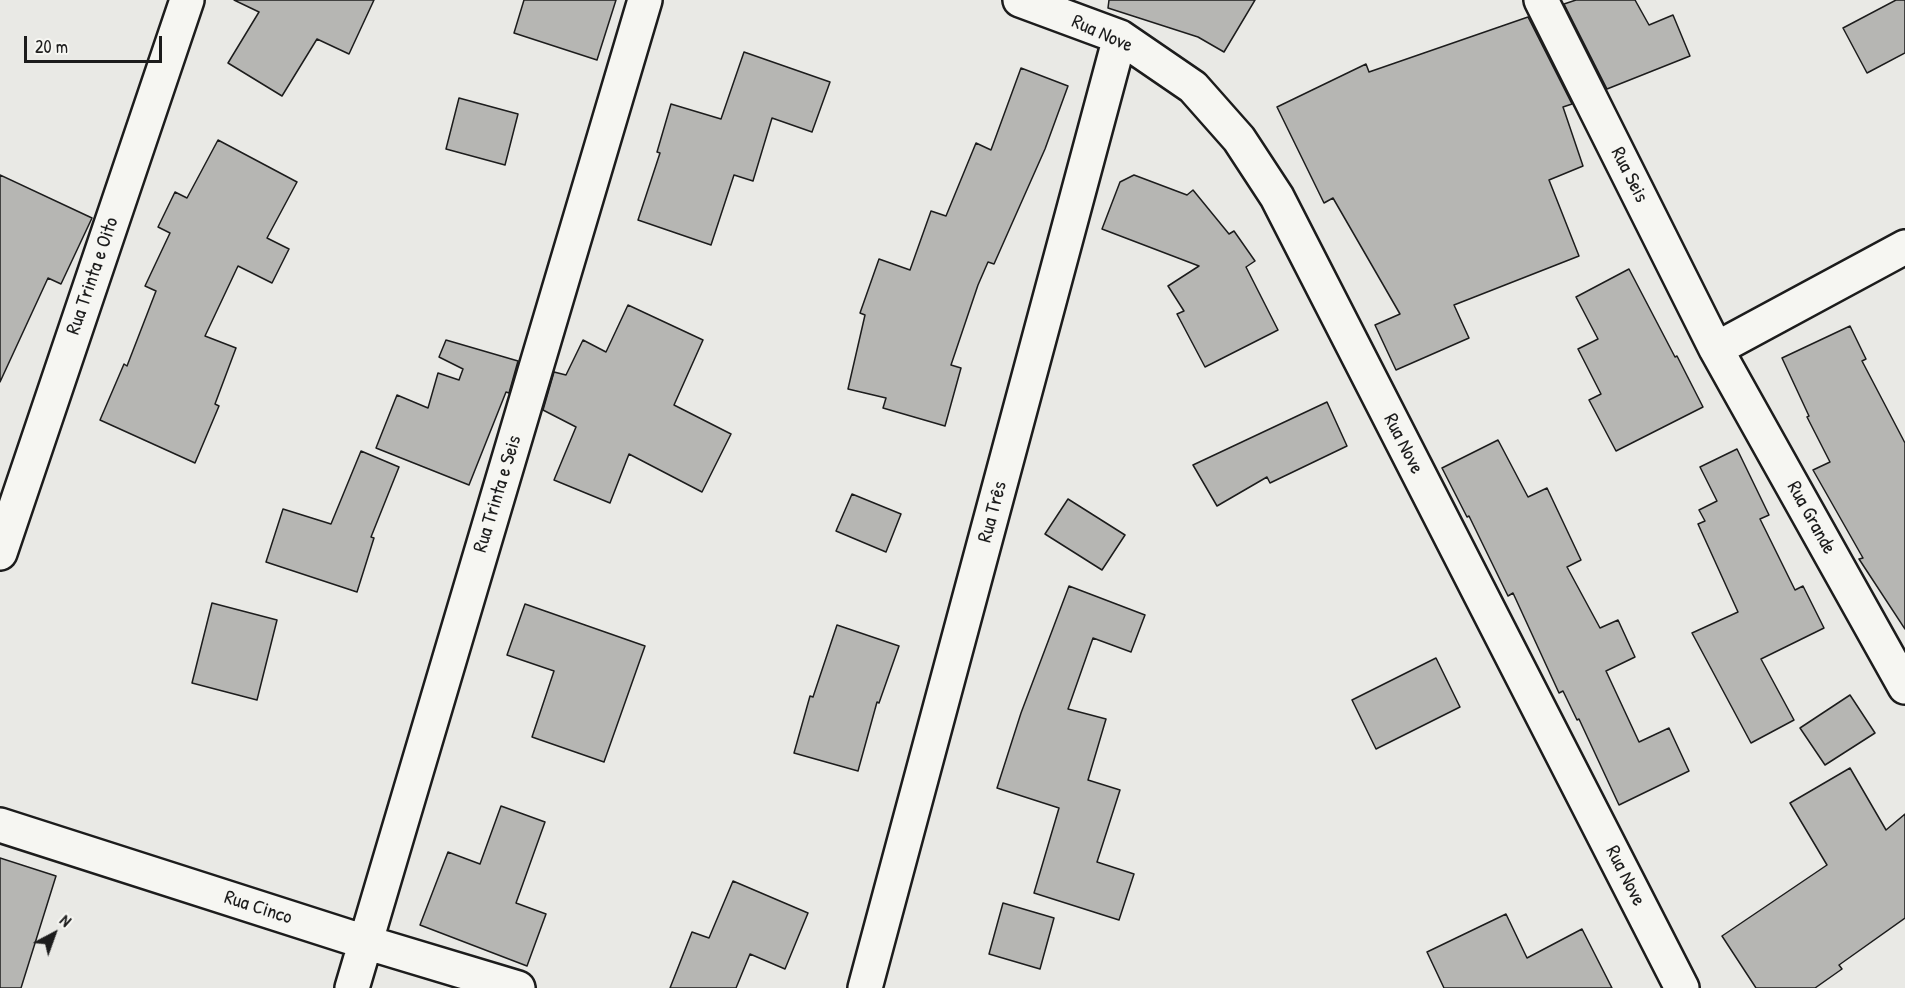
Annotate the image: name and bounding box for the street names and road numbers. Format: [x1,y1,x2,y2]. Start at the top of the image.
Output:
street label: Rua Nove [1068,10,1136,58]
street label: Rua Seis [1605,143,1653,207]
street label: Rua Trinta e Oito [62,214,124,338]
street label: Rua Nove [1378,410,1428,478]
street label: Rua Trinta e Seis [469,432,527,556]
street label: Rua Grande [1781,477,1841,559]
street label: Rua Três [973,479,1013,545]
street label: Rua Nove [1600,842,1650,910]
street label: Rua Cinco [221,886,295,930]

